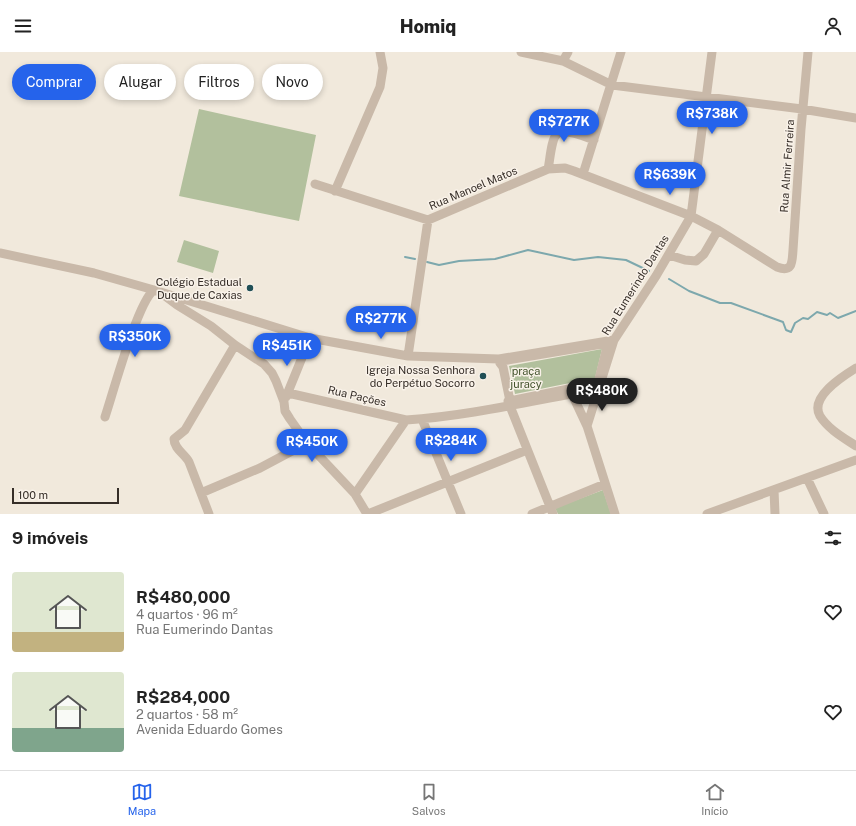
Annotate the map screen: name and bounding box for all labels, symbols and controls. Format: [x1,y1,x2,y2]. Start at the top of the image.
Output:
icon: menu [12,15,34,37]
icon: person [822,15,844,37]
text: Homiq [400,16,456,37]
chip: Comprar [12,64,96,100]
chip: Alugar [104,64,176,100]
chip: Filtros [184,64,254,100]
chip: Novo [262,64,323,100]
pin: R$738K [679,101,745,135]
text: R$738K [686,106,738,121]
pin: R$727K [531,109,597,143]
text: R$727K [538,114,590,129]
street label: Rua Almir Ferreira [778,119,796,213]
pin: R$639K [637,162,703,196]
street label: Rua Manoel Matos [427,164,519,212]
text: R$639K [644,167,696,182]
street label: Rua Eumerindo Dantas [599,232,671,337]
place label: Colégio Estadual Duque de Caxias [156,276,242,301]
marker: Colégio Estadual Duque de Caxias [245,283,255,293]
pin: R$277K [348,306,414,340]
text: R$277K [355,311,407,326]
pin: R$350K [102,324,168,358]
text: R$350K [108,329,162,344]
pin: R$451K [254,333,320,367]
text: R$451K [262,338,312,353]
place label: Igreja Nossa Senhora do Perpétuo Socorro [366,364,475,389]
park label: praça juracy [509,365,542,390]
marker: Igreja Nossa Senhora do Perpétuo Socorro [478,371,488,381]
pin: R$480K [569,378,635,412]
street label: Rua Pações [326,383,388,410]
text: R$480K [576,383,628,398]
pin: R$284K [418,428,484,462]
pin: R$450K [279,429,345,463]
text: R$284K [425,433,477,448]
text: R$450K [286,434,338,449]
scale bar [12,486,119,505]
text: 100 m [18,489,48,501]
icon: filters [822,527,844,549]
text: 9 imóveis [12,528,88,548]
text: R$480,000 [136,587,230,607]
icon: home [44,588,92,636]
icon: heart [822,601,844,623]
text: 4 quartos · 96 m² [136,607,238,622]
text: Rua Eumerindo Dantas [136,622,273,637]
text: R$284,000 [136,687,230,707]
icon: home [44,688,92,736]
icon: heart [822,701,844,723]
text: 2 quartos · 58 m² [136,707,238,722]
text: Avenida Eduardo Gomes [136,722,283,737]
tab: Mapa [128,781,156,817]
tab: Salvos [412,781,446,817]
tab: Início [701,781,728,817]

